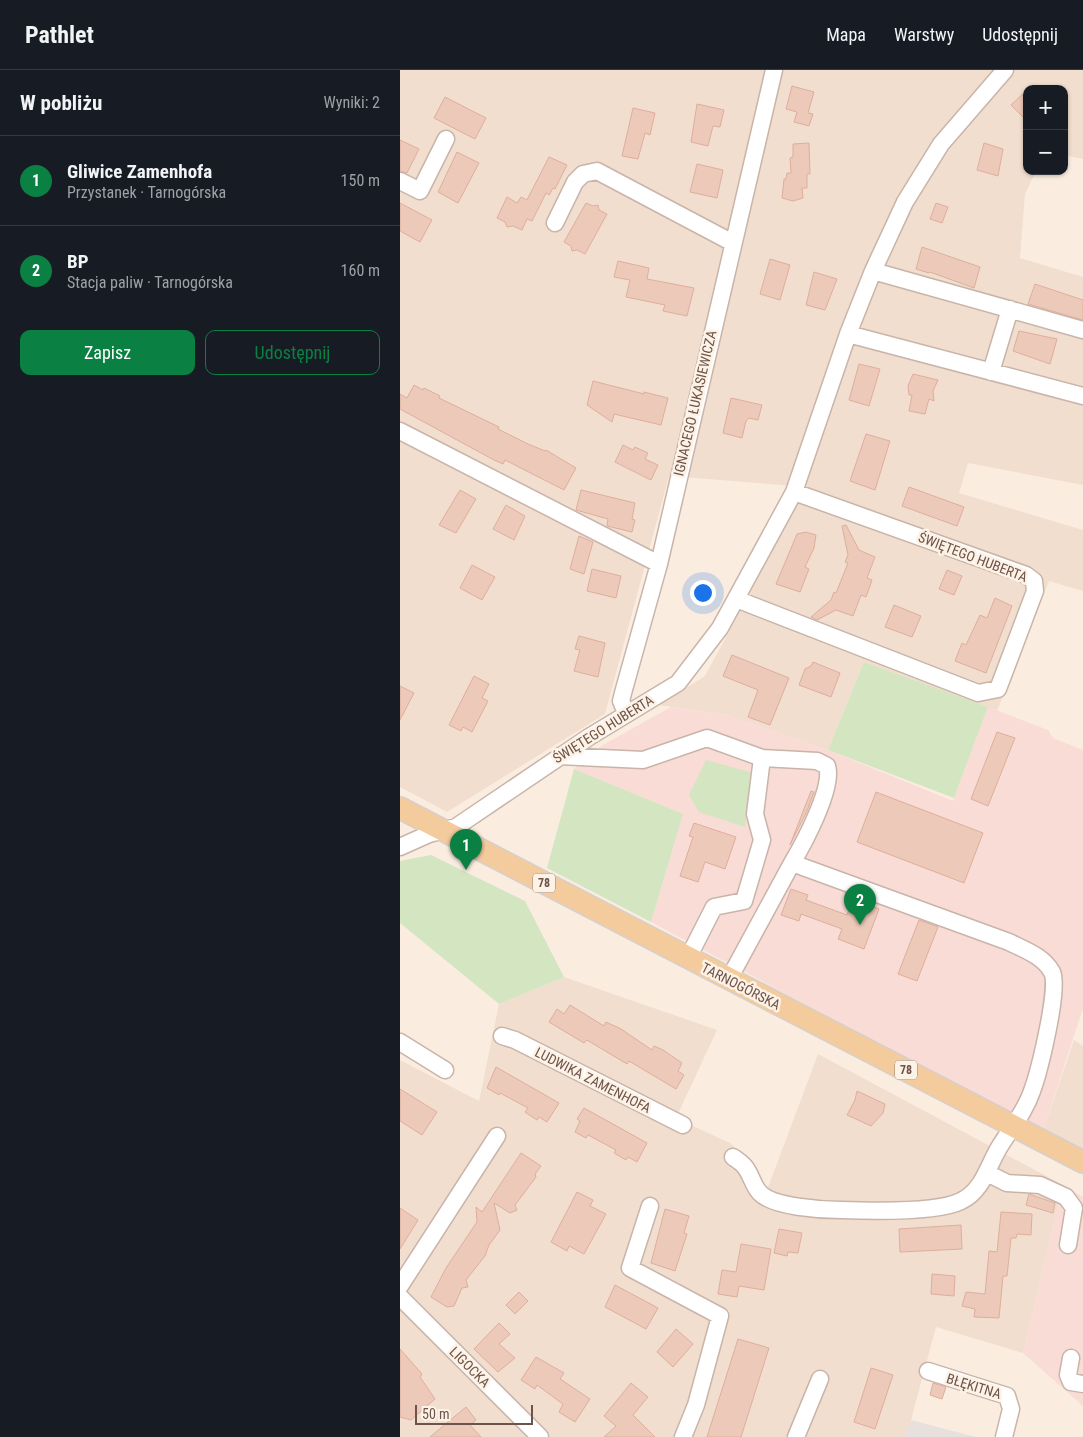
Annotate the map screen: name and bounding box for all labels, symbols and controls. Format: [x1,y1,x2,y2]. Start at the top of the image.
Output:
text: Pathlet [25,21,94,49]
text: Mapa [826,24,866,45]
text: Warstwy [894,24,954,45]
text: Udostępnij [982,24,1058,45]
map controls [1023,85,1068,175]
button: + [1023,85,1068,130]
text: W pobliżu [20,91,102,115]
text: Wyniki: 2 [324,93,380,112]
button: − [1023,130,1068,175]
text: Gliwice Zamenhofa [67,160,212,183]
text: 1 [32,171,40,190]
text: 150 m [341,171,380,190]
text: Przystanek · Tarnogórska [67,183,226,202]
text: BP [67,250,88,273]
text: 2 [32,261,40,280]
text: 160 m [341,261,380,280]
text: Stacja paliw · Tarnogórska [67,273,233,292]
street label: IGNACEGO ŁUKASIEWICZA [670,329,720,477]
button: Zapisz [20,330,195,375]
button: Udostępnij [205,330,380,375]
street label: ŚWIĘTEGO HUBERTA [916,528,1030,585]
your location [690,580,716,606]
street label: ŚWIĘTEGO HUBERTA [549,691,656,766]
pin: 1 [450,829,482,870]
road number: 78 [533,874,555,892]
pin: 2 [844,884,876,925]
street label: TARNOGÓRSKA [699,958,784,1013]
street label: LUDWIKA ZAMENHOFA [532,1044,654,1116]
road number: 78 [895,1060,917,1080]
street label: LIGOCKA [446,1343,494,1391]
street label: BŁĘKITNA [945,1370,1003,1402]
scale bar [415,1402,532,1425]
text: 50 m [422,1406,450,1422]

